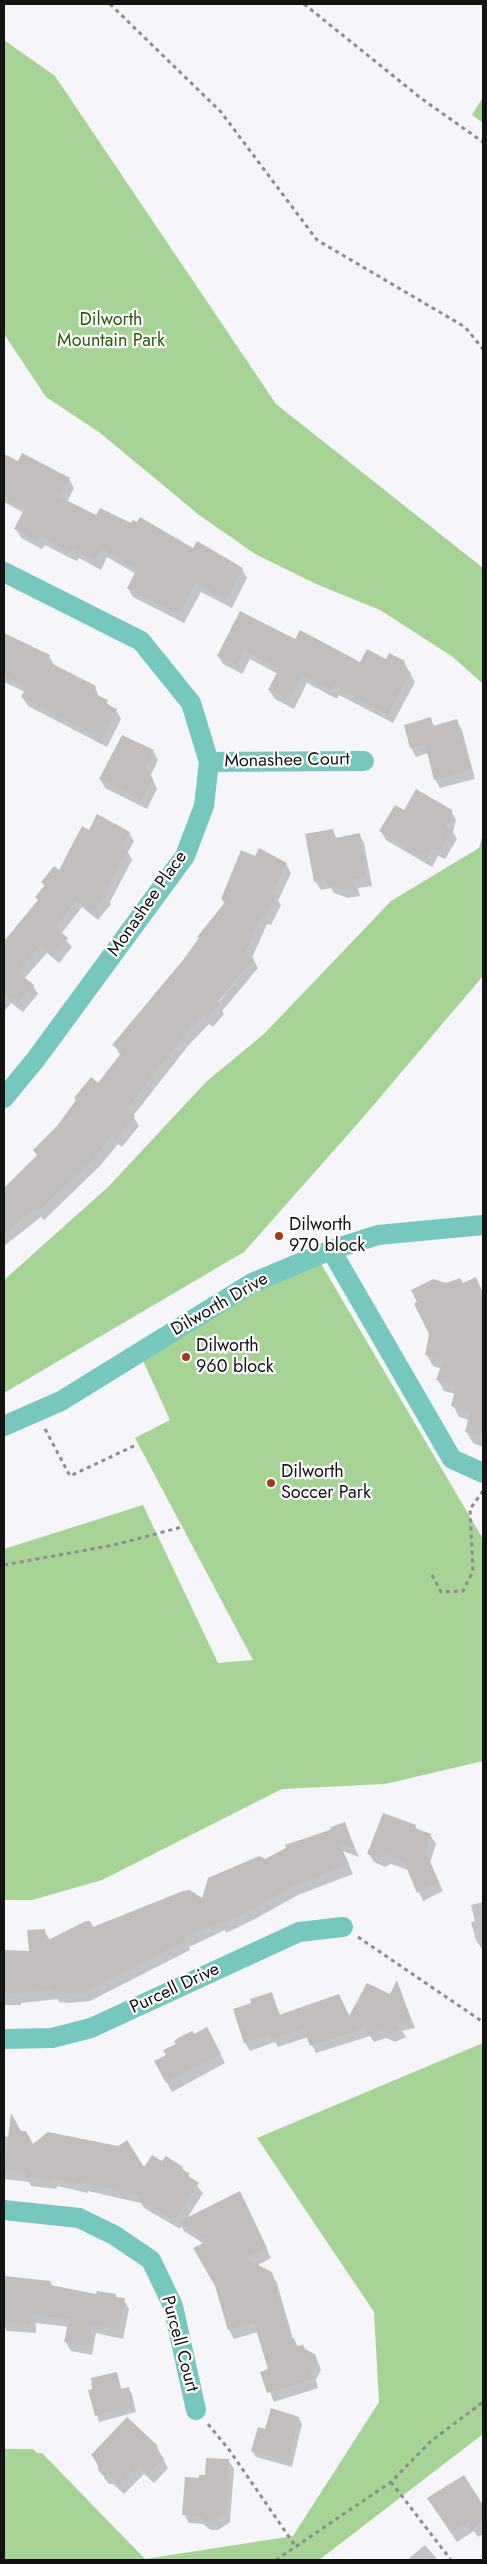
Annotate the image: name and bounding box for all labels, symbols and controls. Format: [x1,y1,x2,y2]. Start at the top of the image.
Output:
park label: Dilworth Mountain Park [57,310,165,352]
street label: Monashee Court [224,749,350,773]
street label: Monashee Place [104,847,192,961]
place label: Dilworth 970 block [289,1215,365,1258]
marker: Dilworth 970 block [273,1230,285,1242]
street label: Dilworth Drive [168,1269,272,1341]
place label: Dilworth 960 block [196,1336,274,1378]
marker: Dilworth 960 block [180,1351,192,1363]
place label: Dilworth Soccer Park [281,1462,371,1505]
marker: Dilworth Soccer Park [265,1477,277,1489]
street label: Purcell Drive [127,1959,223,2019]
street label: Purcell Court [156,2294,202,2394]

